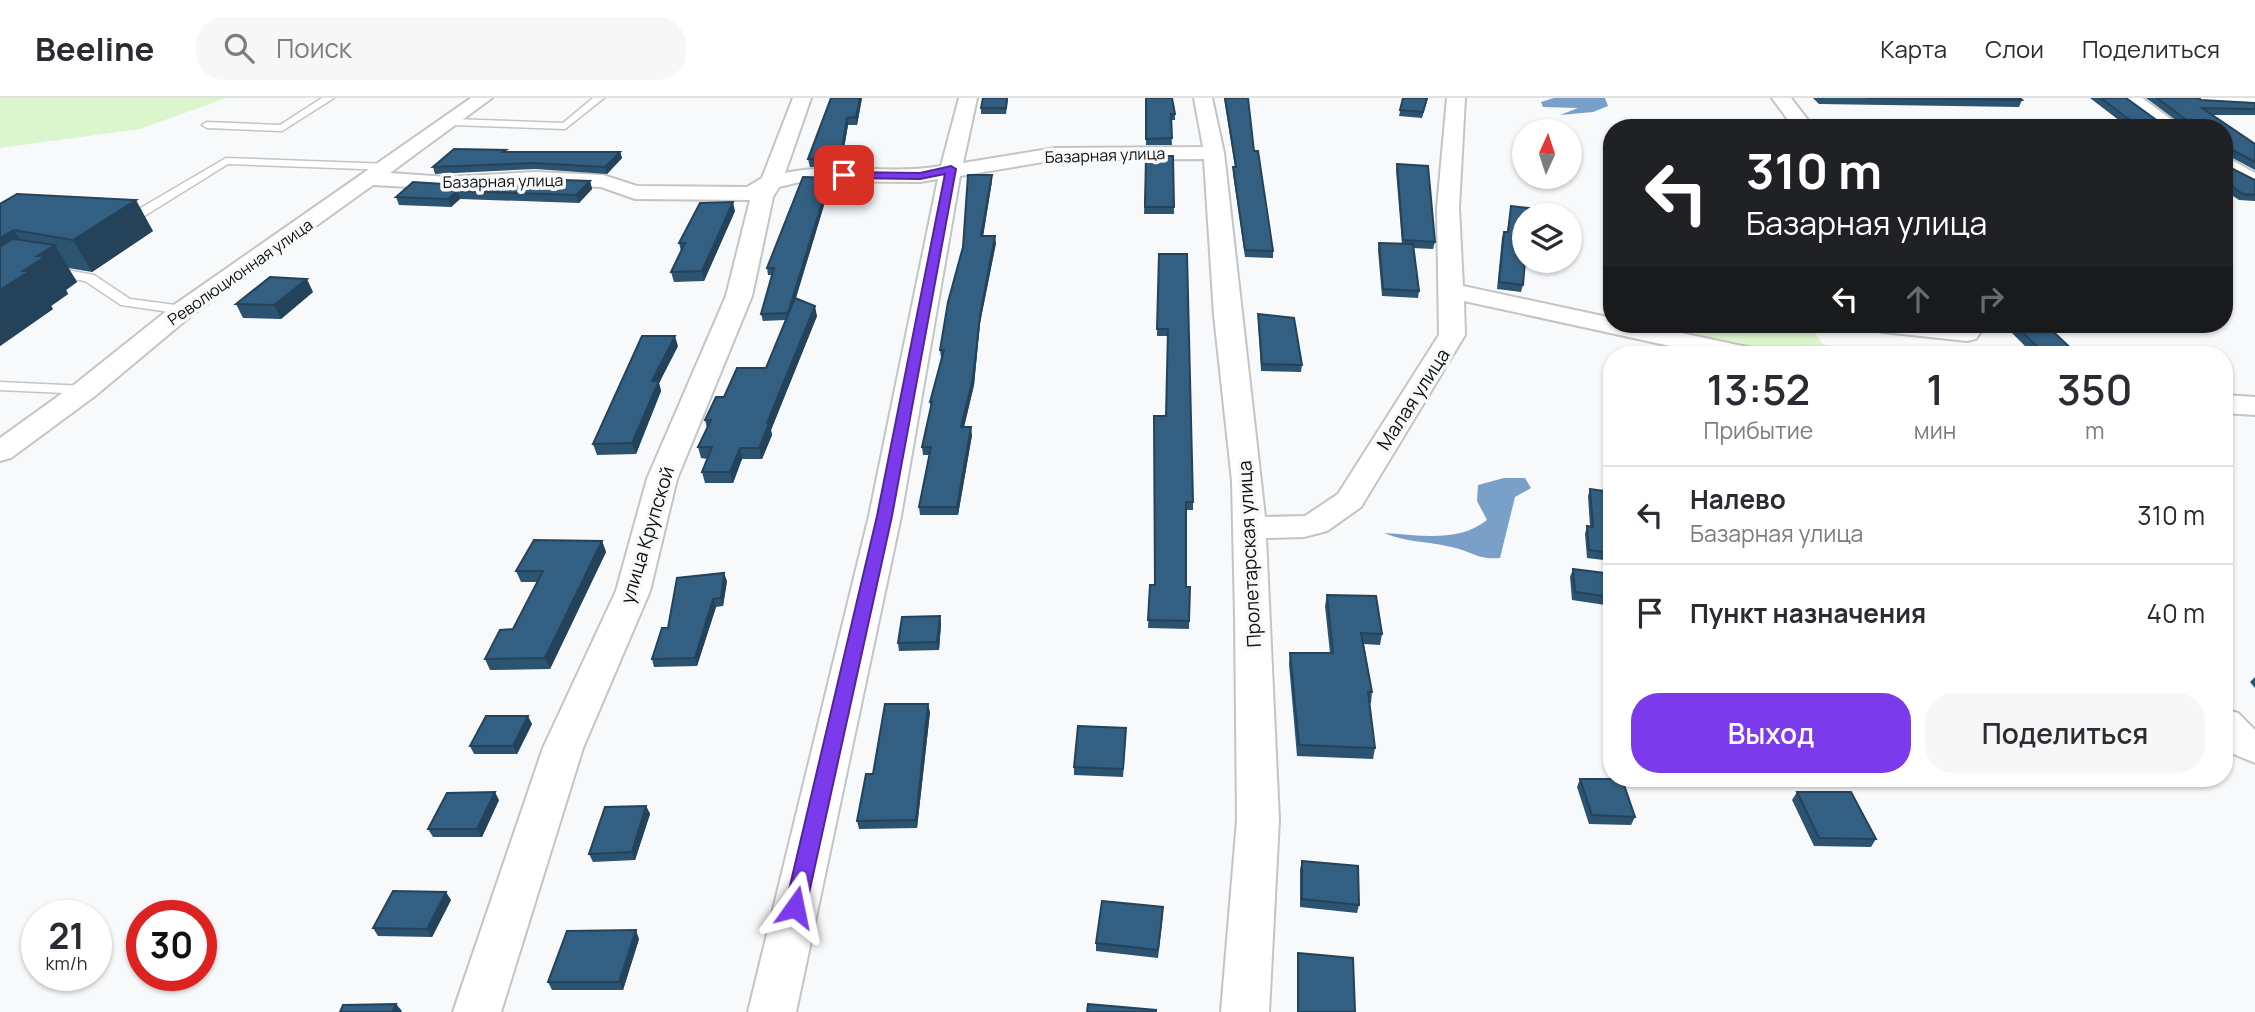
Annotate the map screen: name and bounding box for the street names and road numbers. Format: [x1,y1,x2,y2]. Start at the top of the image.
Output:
street label: Базарная улица [1044,142,1166,168]
street label: Базарная улица [443,169,563,193]
street label: Революционная улица [163,214,317,330]
street label: Малая улица [1371,343,1455,455]
street label: Пролетарская улица [1231,460,1267,648]
street label: улица Крупской [614,463,680,607]

